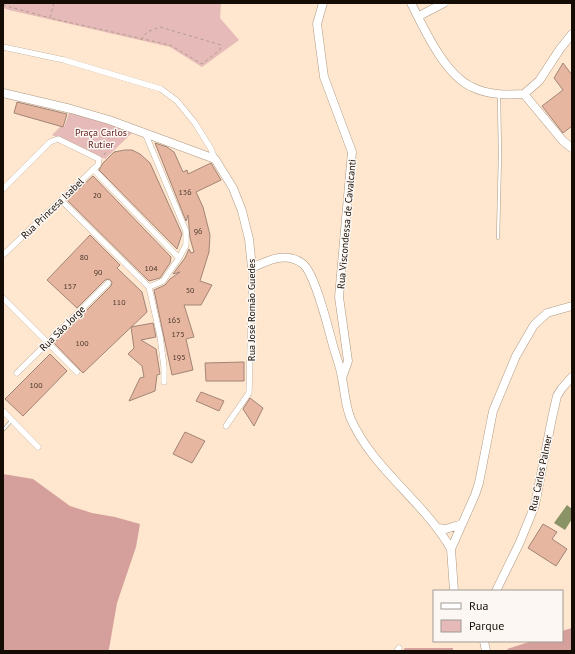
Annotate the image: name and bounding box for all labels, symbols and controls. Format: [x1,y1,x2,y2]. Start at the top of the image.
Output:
park label: Praça Carlos Rutier [75,126,127,151]
street label: Rua Viscondessa de Cavalcanti [334,159,359,289]
street label: Rua Princesa Isabel [18,175,87,242]
house number: 136 [178,187,192,197]
house number: 20 [93,190,102,200]
house number: 96 [194,226,202,236]
house number: 80 [80,252,89,262]
street label: Rua José Romão Guedes [245,259,258,361]
house number: 104 [144,263,158,273]
house number: 90 [94,267,103,277]
house number: 157 [63,281,77,291]
house number: 50 [186,285,195,295]
house number: 110 [112,297,126,307]
street label: Rua São Jorge [37,303,88,354]
house number: 165 [167,315,181,325]
house number: 175 [171,329,185,339]
house number: 100 [75,338,89,348]
house number: 195 [172,352,186,362]
house number: 100 [29,380,43,390]
street label: Rua Carlos Palmer [526,433,555,512]
legend [433,590,563,642]
text: Rua [469,598,488,613]
text: Parque [469,618,504,633]

